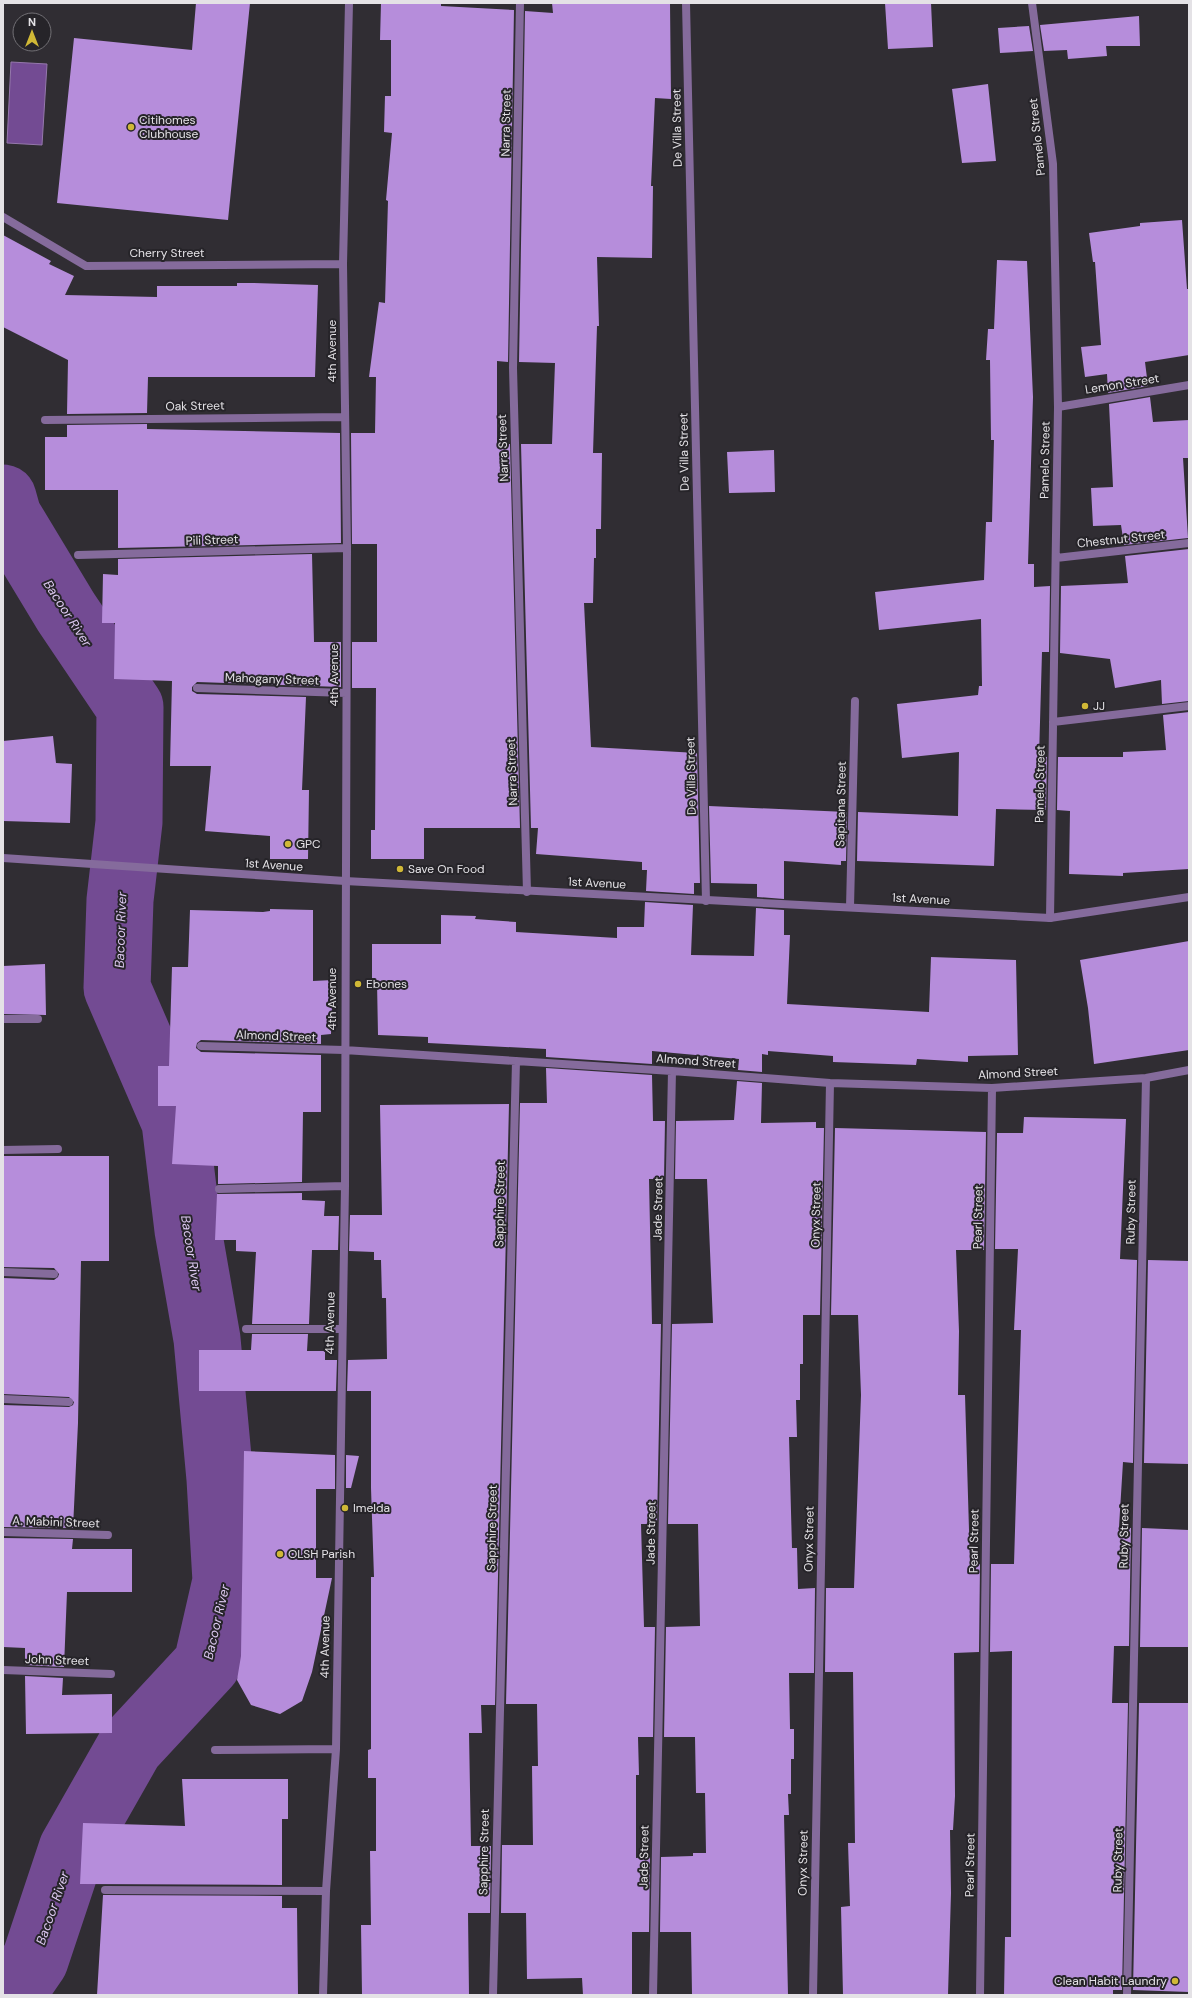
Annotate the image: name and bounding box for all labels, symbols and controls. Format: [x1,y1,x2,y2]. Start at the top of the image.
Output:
north arrow [12,12,52,52]
text: N [28,15,36,29]
street label: De Villa Street [668,88,686,167]
street label: Narra Street [497,89,515,157]
street label: Pamelo Street [1025,97,1049,176]
place label: Citihomes Clubhouse [139,112,199,142]
marker: Citihomes Clubhouse [126,122,136,132]
street label: Cherry Street [129,245,205,261]
street label: 4th Avenue [324,319,340,382]
street label: Lemon Street [1084,370,1160,398]
street label: Oak Street [165,397,225,415]
street label: De Villa Street [675,412,693,491]
street label: Narra Street [494,414,512,482]
street label: Pamelo Street [1036,421,1054,499]
street label: Chestnut Street [1076,526,1166,552]
street label: Pili Street [185,531,239,549]
water label: Bacoor River [40,577,96,651]
street label: 4th Avenue [326,643,342,706]
street label: Mahogany Street [225,669,320,689]
place label: JJ [1093,698,1105,714]
marker: JJ [1080,701,1090,711]
street label: De Villa Street [682,736,700,815]
street label: Narra Street [503,738,521,806]
street label: Pamelo Street [1031,745,1049,823]
street label: Sapitana Street [832,761,850,847]
place label: GPC [296,836,321,852]
marker: GPC [283,839,293,849]
street label: 1st Avenue [244,855,304,875]
place label: Save On Food [408,861,485,877]
marker: Save On Food [395,864,405,874]
street label: 1st Avenue [568,873,627,893]
street label: 1st Avenue [892,889,951,909]
water label: Bacoor River [111,890,130,968]
street label: 4th Avenue [324,967,340,1030]
place label: Ebones [366,976,407,992]
marker: Ebones [353,979,363,989]
street label: Almond Street [236,1027,317,1045]
street label: Almond Street [656,1050,737,1072]
street label: Almond Street [978,1063,1059,1083]
street label: Sapphire Street [491,1160,509,1247]
street label: Jade Street [649,1177,667,1241]
street label: Ruby Street [1122,1179,1140,1245]
street label: Onyx Street [807,1182,825,1248]
street label: Pearl Street [969,1184,987,1249]
water label: Bacoor River [177,1214,206,1293]
street label: 4th Avenue [321,1291,339,1355]
street label: Sapphire Street [483,1484,501,1571]
place label: Imelda [353,1500,390,1516]
street label: Jade Street [642,1501,660,1565]
marker: Imelda [340,1503,350,1513]
street label: Ruby Street [1115,1503,1133,1569]
street label: Onyx Street [800,1506,818,1572]
street label: Pearl Street [965,1508,983,1573]
street label: A. Mabini Street [12,1512,100,1532]
place label: OLSH Parish [288,1546,355,1562]
marker: OLSH Parish [275,1549,285,1559]
water label: Bacoor River [200,1582,234,1661]
street label: 4th Avenue [316,1615,334,1679]
street label: John Street [25,1651,90,1669]
street label: Sapphire Street [475,1808,493,1895]
street label: Jade Street [635,1825,653,1889]
street label: Ruby Street [1109,1827,1127,1893]
street label: Onyx Street [794,1830,812,1896]
street label: Pearl Street [961,1832,979,1897]
water label: Bacoor River [32,1868,73,1947]
place label: Clean Habit Laundry [1054,1973,1167,1989]
marker: Clean Habit Laundry [1170,1976,1180,1986]

